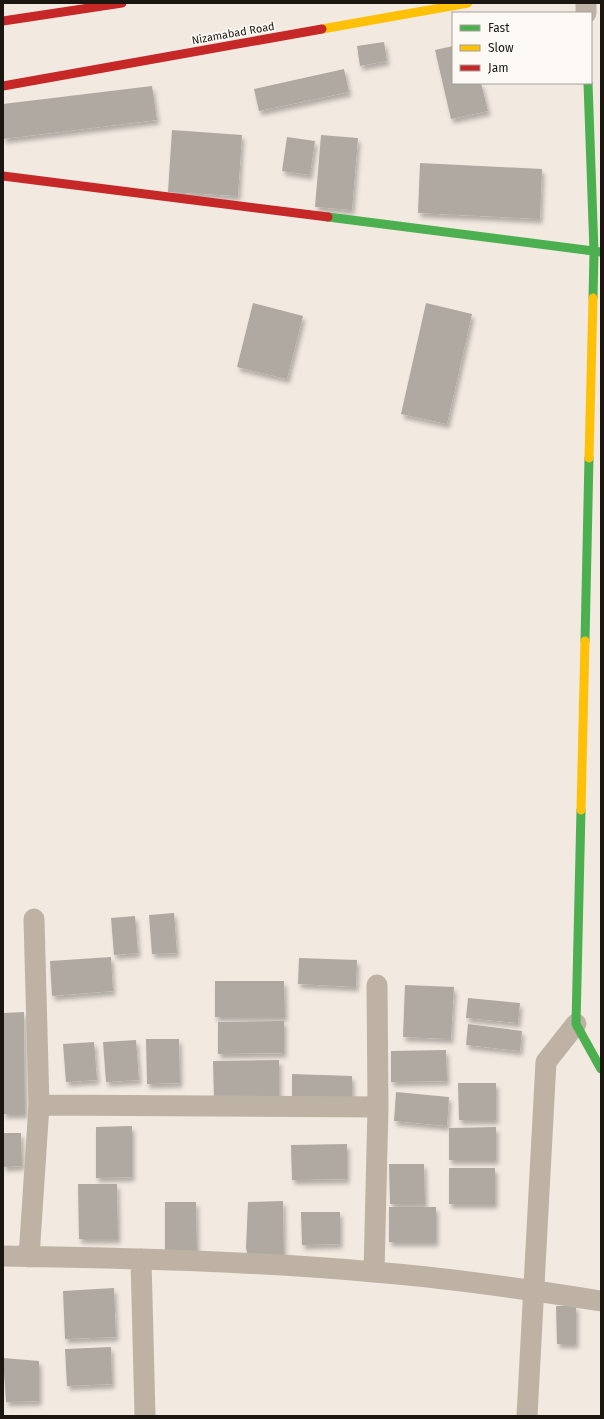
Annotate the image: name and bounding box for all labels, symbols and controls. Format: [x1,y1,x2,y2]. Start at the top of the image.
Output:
legend [452,12,592,84]
street label: Nizamabad Road [191,20,276,47]
text: Fast [488,21,510,35]
text: Slow [488,41,514,55]
text: Jam [488,61,508,75]

